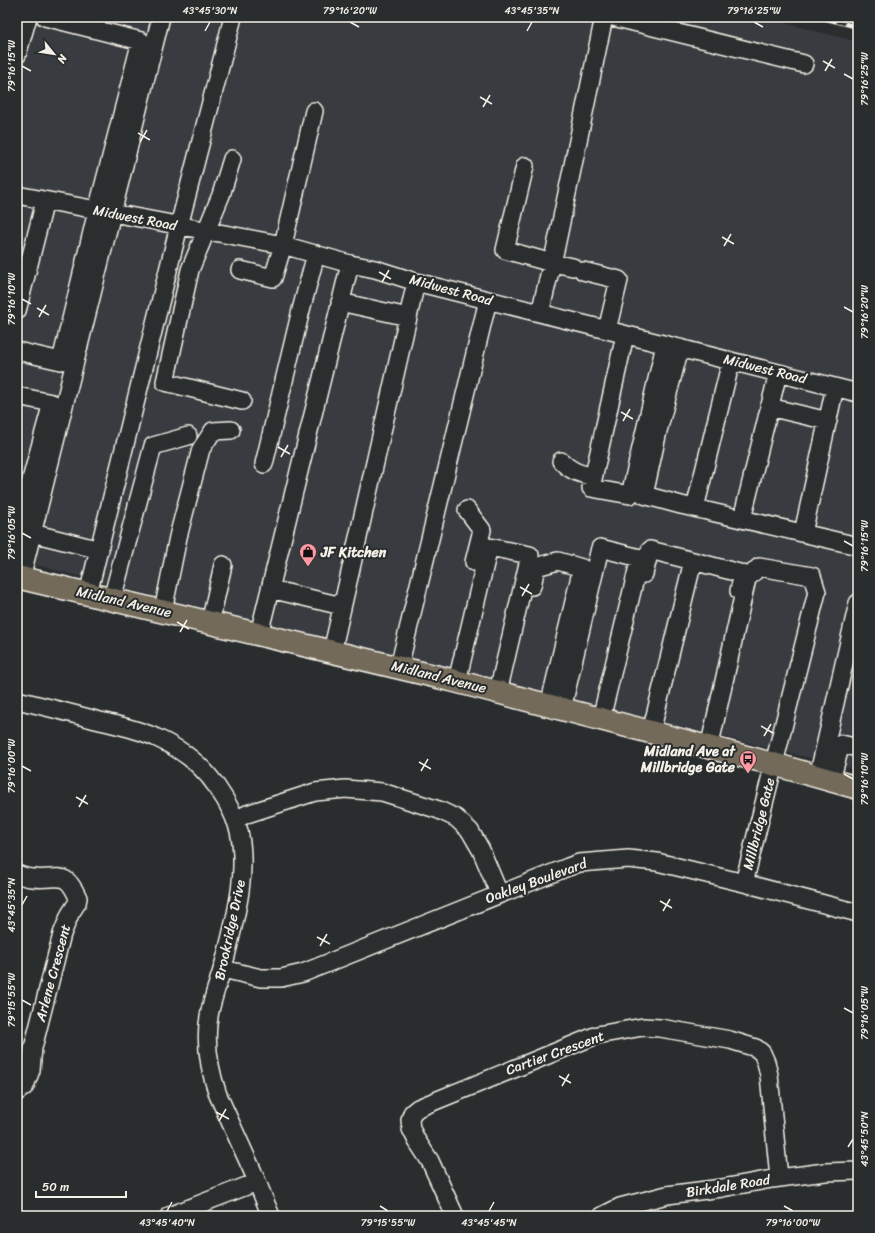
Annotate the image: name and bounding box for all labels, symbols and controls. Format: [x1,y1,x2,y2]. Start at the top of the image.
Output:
text: 43°45'30"N [183,2,238,20]
text: 79°16'20"W [323,2,377,20]
text: 43°45'35"N [505,2,559,20]
text: 79°16'25"W [727,2,781,20]
north arrow [34,34,74,74]
text: 79°16'15"W [3,40,21,92]
text: N [52,50,73,67]
text: 79°16'25"W [856,52,874,106]
street label: Midwest Road [91,198,181,239]
street label: Midwest Road [407,267,497,313]
text: 79°16'10"W [3,273,21,325]
text: 79°16'20"W [856,285,874,339]
street label: Midwest Road [721,347,811,392]
text: 79°16'05"W [3,506,21,560]
text: 79°16'15"W [856,520,874,572]
place label: JF Kitchen [320,540,387,565]
shop icon: JF Kitchen [298,542,318,567]
street label: Midland Avenue [74,579,174,625]
street label: Midland Avenue [389,653,489,701]
text: 79°16'00"W [3,739,21,793]
place label: Midland Ave at Millbridge Gate [640,739,736,780]
bus stop icon: Midland Ave at Millbridge Gate [738,749,758,774]
text: 79°16'10"W [856,753,874,805]
street label: Millbridge Gate [735,775,783,873]
street label: Oakley Boulevard [482,850,592,911]
street label: Brookridge Drive [207,877,253,983]
text: 43°45'35"N [3,878,21,932]
street label: Arlene Crescent [28,921,78,1026]
text: 79°15'55"W [3,973,21,1027]
text: 79°16'05"W [856,986,874,1040]
street label: Cartier Crescent [502,1024,608,1082]
text: 43°45'50"N [856,1111,874,1167]
street label: Birkdale Road [684,1167,773,1205]
scale bar [36,1173,126,1199]
text: 50 m [42,1176,69,1198]
text: 43°45'40"N [139,1214,195,1232]
text: 79°15'55"W [361,1214,415,1232]
text: 43°45'45"N [461,1214,517,1232]
text: 79°16'00"W [766,1214,820,1232]

